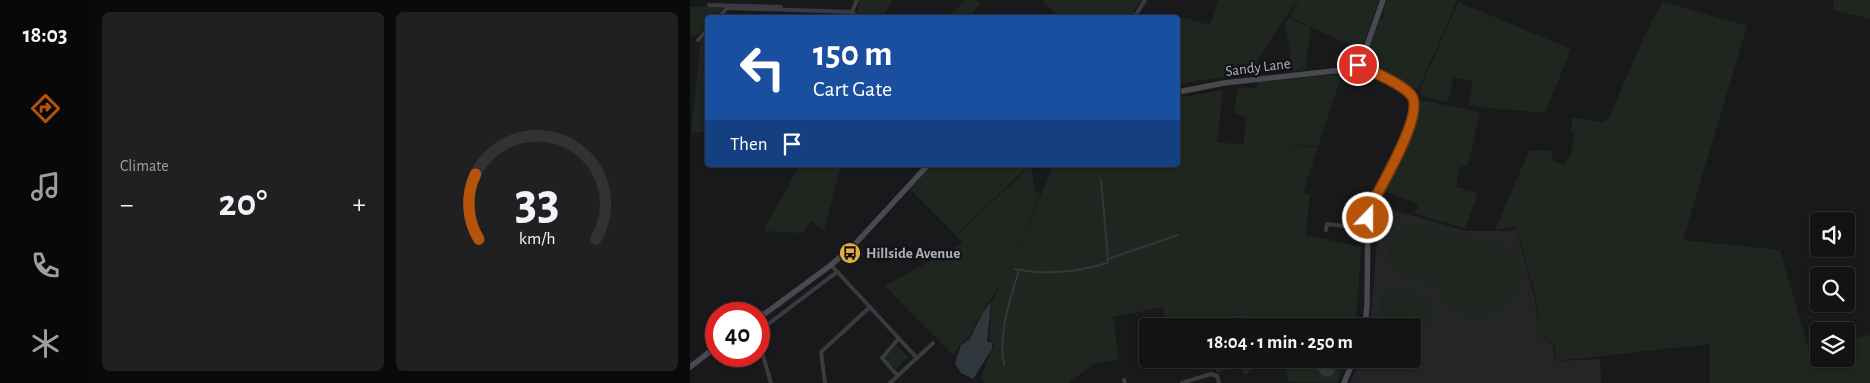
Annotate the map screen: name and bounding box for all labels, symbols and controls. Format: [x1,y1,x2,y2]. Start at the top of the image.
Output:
text: 18:03 [23,24,67,46]
icon: left [730,35,795,100]
text: 150 m [813,37,893,72]
pin [1337,44,1379,86]
icon: arrive [1344,51,1372,79]
street label: Sandy Lane [1225,56,1292,79]
text: Cart Gate [813,78,892,100]
icon: directions [28,91,63,126]
icon: arrive [778,130,806,158]
text: Then [730,135,768,154]
text: Climate [120,158,169,174]
icon: music [28,169,63,204]
text: 33 [515,176,559,228]
text: 20° [219,185,267,223]
text: − [120,191,133,219]
text: + [353,191,366,219]
position arrow [1341,191,1393,243]
map controls [1810,212,1855,367]
button: sound [1810,212,1855,257]
text: km/h [519,230,555,248]
bus stop icon: Hillside Avenue [838,241,862,265]
place label: Hillside Avenue [866,246,960,261]
icon: phone [28,248,63,283]
button: search [1810,267,1855,312]
speed limit sign: 40 [705,302,770,367]
button: layers [1810,322,1855,367]
icon: climate [28,326,63,361]
text: 18:04 · 1 min · 250 m [1207,333,1353,352]

